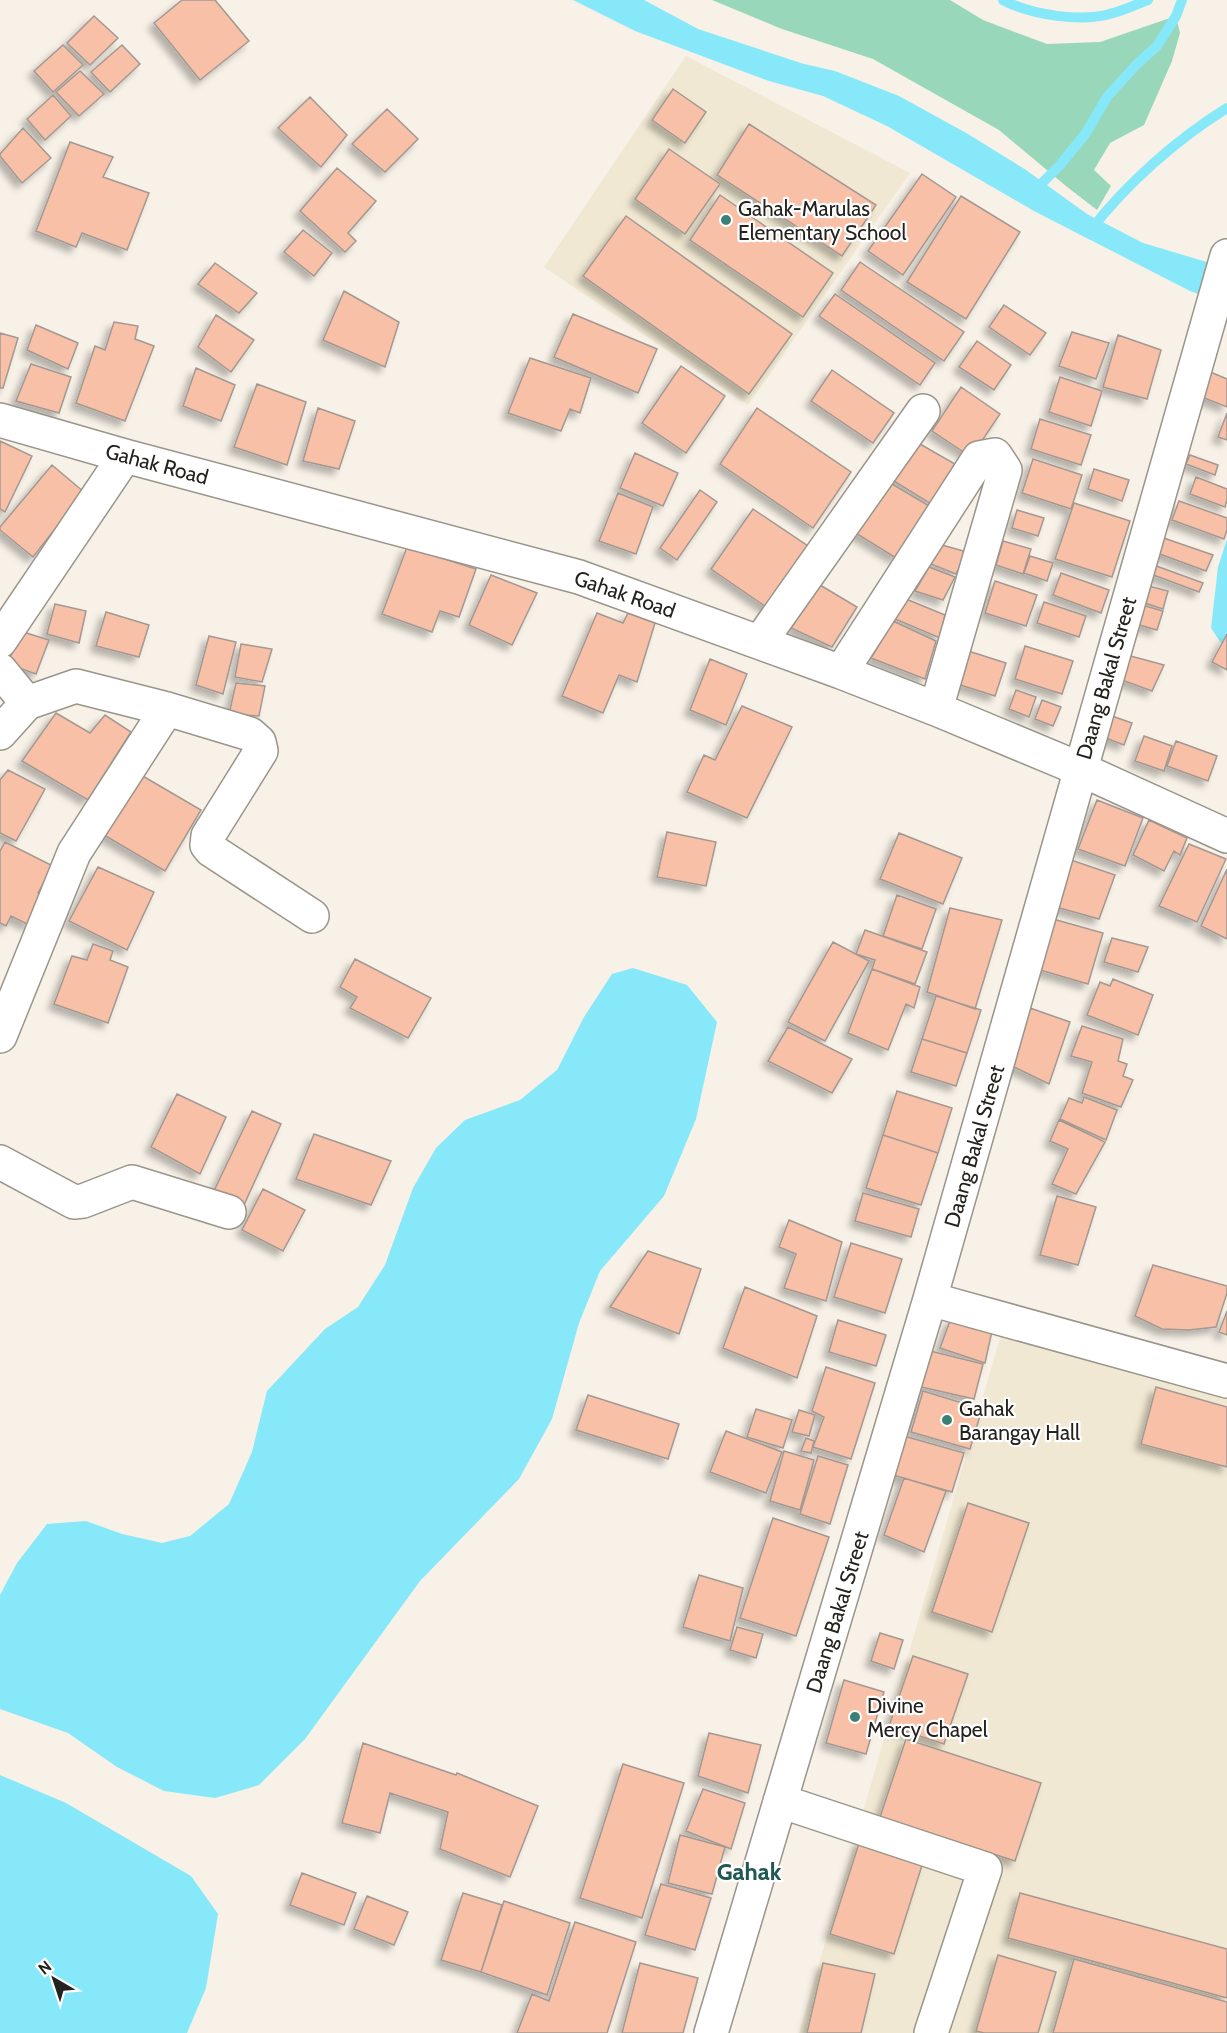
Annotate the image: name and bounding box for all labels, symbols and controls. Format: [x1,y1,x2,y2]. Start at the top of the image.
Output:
place label: Gahak-Marulas Elementary School [738,196,906,245]
marker: Gahak-Marulas Elementary School [719,213,733,227]
street label: Gahak Road [103,438,211,490]
street label: Gahak Road [571,565,679,623]
street label: Daang Bakal Street [1071,594,1141,762]
street label: Daang Bakal Street [939,1062,1009,1230]
place label: Gahak Barangay Hall [959,1396,1080,1445]
marker: Gahak Barangay Hall [940,1413,954,1427]
street label: Daang Bakal Street [801,1528,873,1696]
place label: Divine Mercy Chapel [867,1693,988,1742]
marker: Divine Mercy Chapel [848,1710,862,1724]
district label: Gahak [717,1857,782,1886]
north arrow [24,1949,84,2009]
text: N [35,1957,55,1979]

